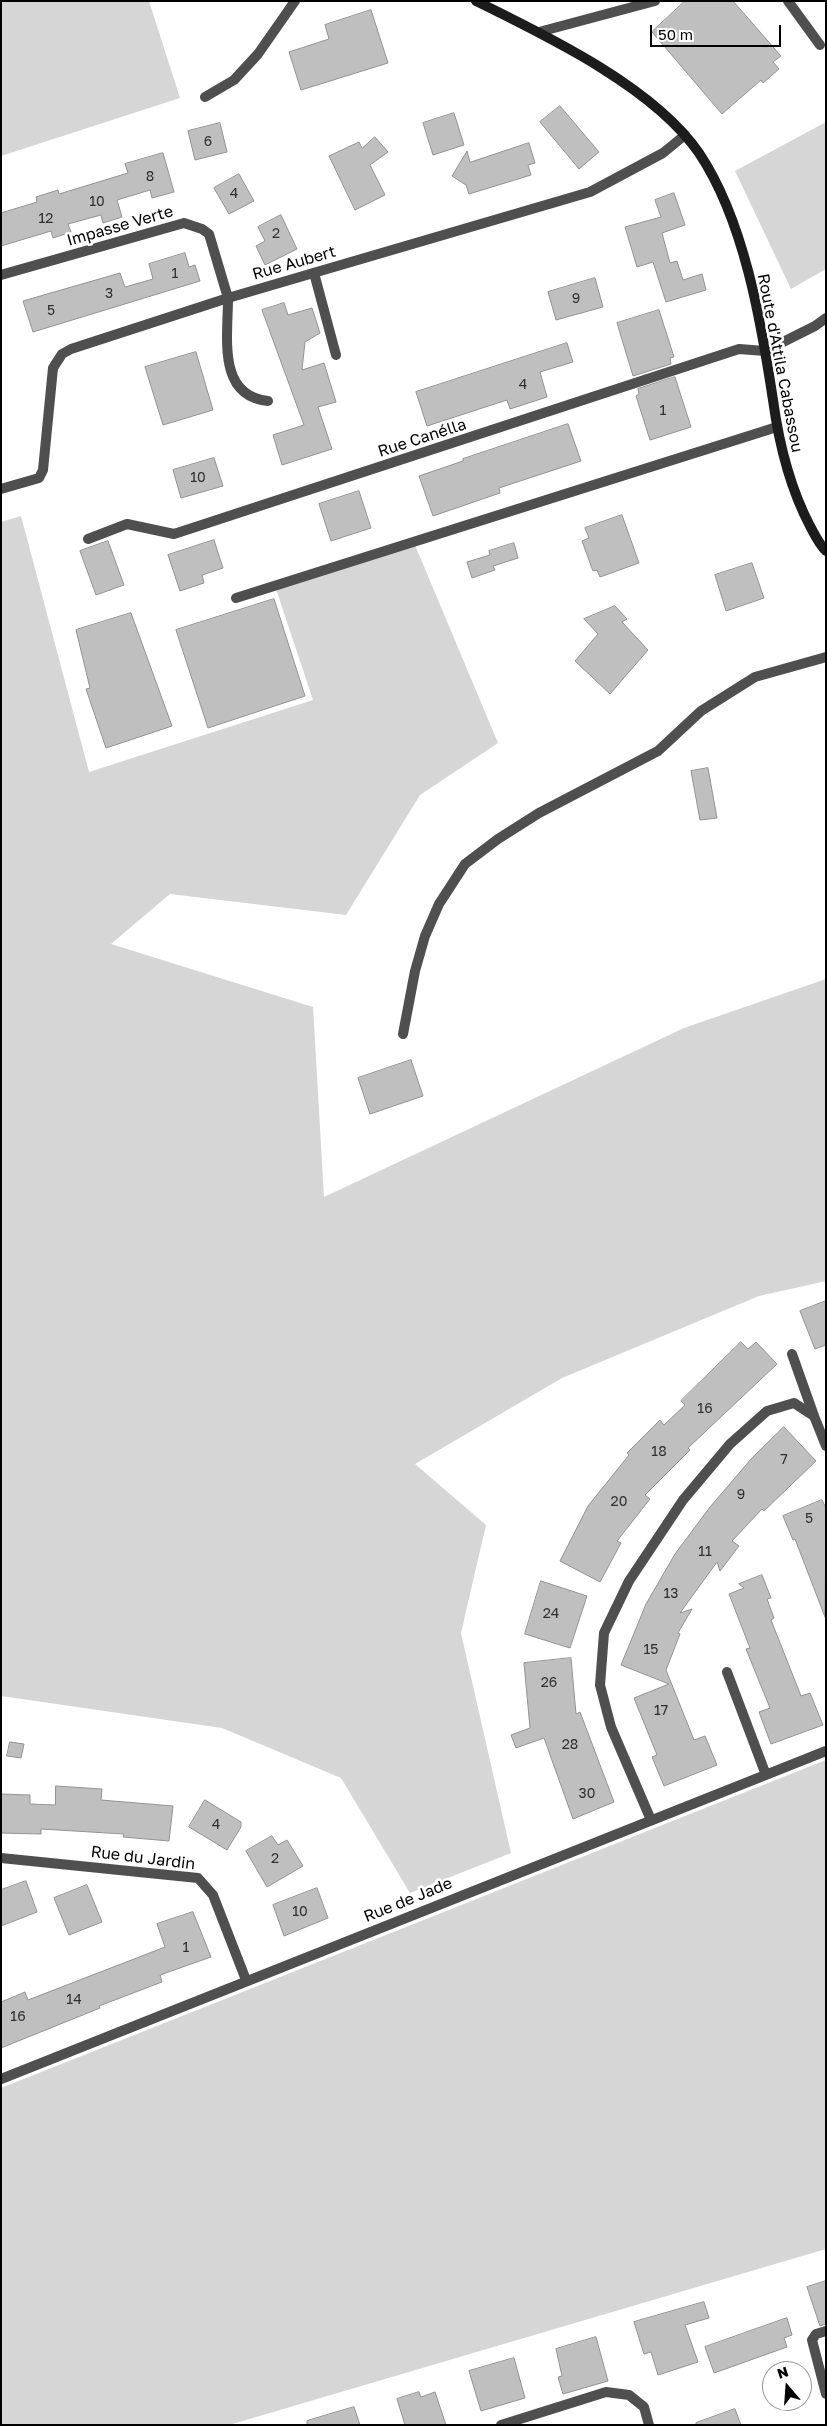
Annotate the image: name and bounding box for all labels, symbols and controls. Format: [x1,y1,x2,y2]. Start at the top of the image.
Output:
scale bar [652,15,783,47]
text: 50 m [658,25,693,43]
house number: 6 [204,134,212,150]
house number: 8 [146,169,154,185]
house number: 4 [230,186,238,202]
house number: 10 [89,194,105,210]
street label: Impasse Verte [65,202,175,250]
house number: 12 [39,211,53,227]
house number: 2 [272,226,280,242]
street label: Rue Aubert [250,242,338,284]
house number: 1 [172,266,178,282]
street label: Route d'Attila Cabassou [753,272,807,454]
house number: 3 [105,286,113,302]
house number: 9 [572,291,580,307]
house number: 5 [47,303,55,319]
house number: 4 [519,377,527,393]
house number: 1 [660,403,666,419]
street label: Rue Canélla [375,415,469,461]
house number: 10 [190,470,206,486]
house number: 16 [697,1401,713,1417]
house number: 18 [651,1444,667,1460]
house number: 7 [780,1452,788,1468]
house number: 9 [737,1487,745,1503]
house number: 20 [611,1494,627,1510]
house number: 5 [805,1511,813,1527]
house number: 11 [698,1544,712,1560]
house number: 13 [664,1586,678,1602]
house number: 24 [543,1606,559,1622]
house number: 15 [644,1642,658,1658]
house number: 26 [541,1675,557,1691]
house number: 17 [654,1703,668,1719]
house number: 28 [562,1737,578,1753]
house number: 30 [579,1786,595,1802]
house number: 4 [212,1817,220,1833]
street label: Rue du Jardin [90,1842,196,1874]
house number: 2 [271,1851,279,1867]
street label: Rue de Jade [361,1874,455,1926]
house number: 10 [292,1904,308,1920]
house number: 1 [183,1940,189,1956]
house number: 14 [66,1992,82,2008]
house number: 16 [10,2009,26,2025]
north arrow [762,2361,812,2411]
text: N [775,2362,790,2382]

